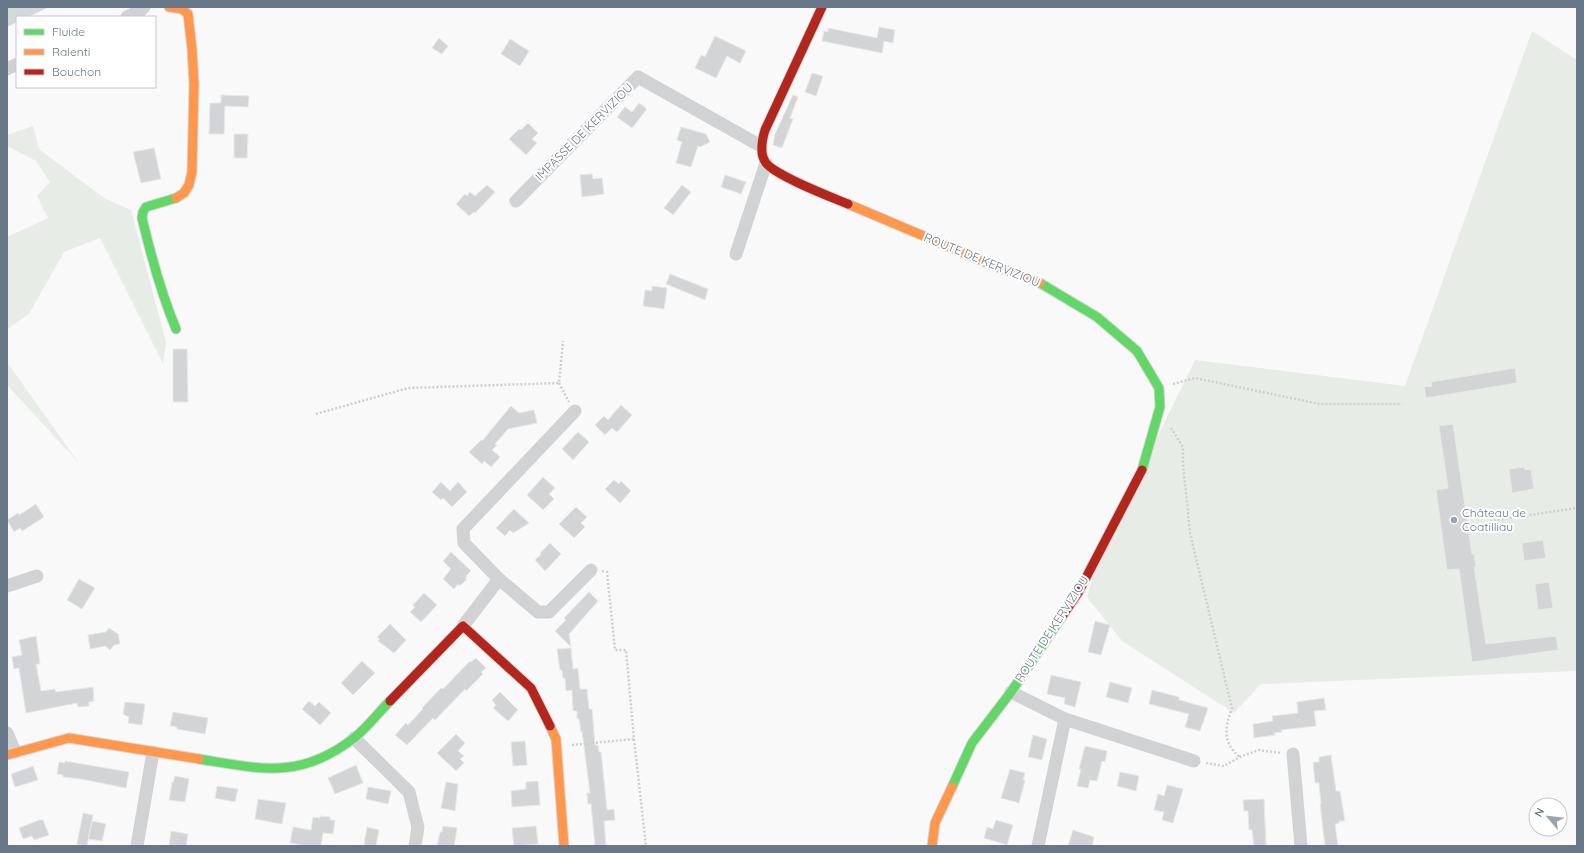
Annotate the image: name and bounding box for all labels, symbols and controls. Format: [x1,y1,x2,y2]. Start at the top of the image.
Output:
legend [16,16,156,88]
text: Fluide [52,24,85,39]
text: Ralenti [52,44,90,59]
text: Bouchon [52,64,101,79]
street label: IMPASSE DE KERVIZIOU [532,80,636,184]
street label: ROUTE DE KERVIZIOU [922,229,1042,290]
place label: Château de Coatilliau [1462,505,1526,534]
marker: Château de Coatilliau [1449,515,1459,525]
street label: ROUTE DE KERVIZIOU [1012,573,1092,685]
north arrow [1528,797,1568,837]
text: N [1531,805,1547,819]

